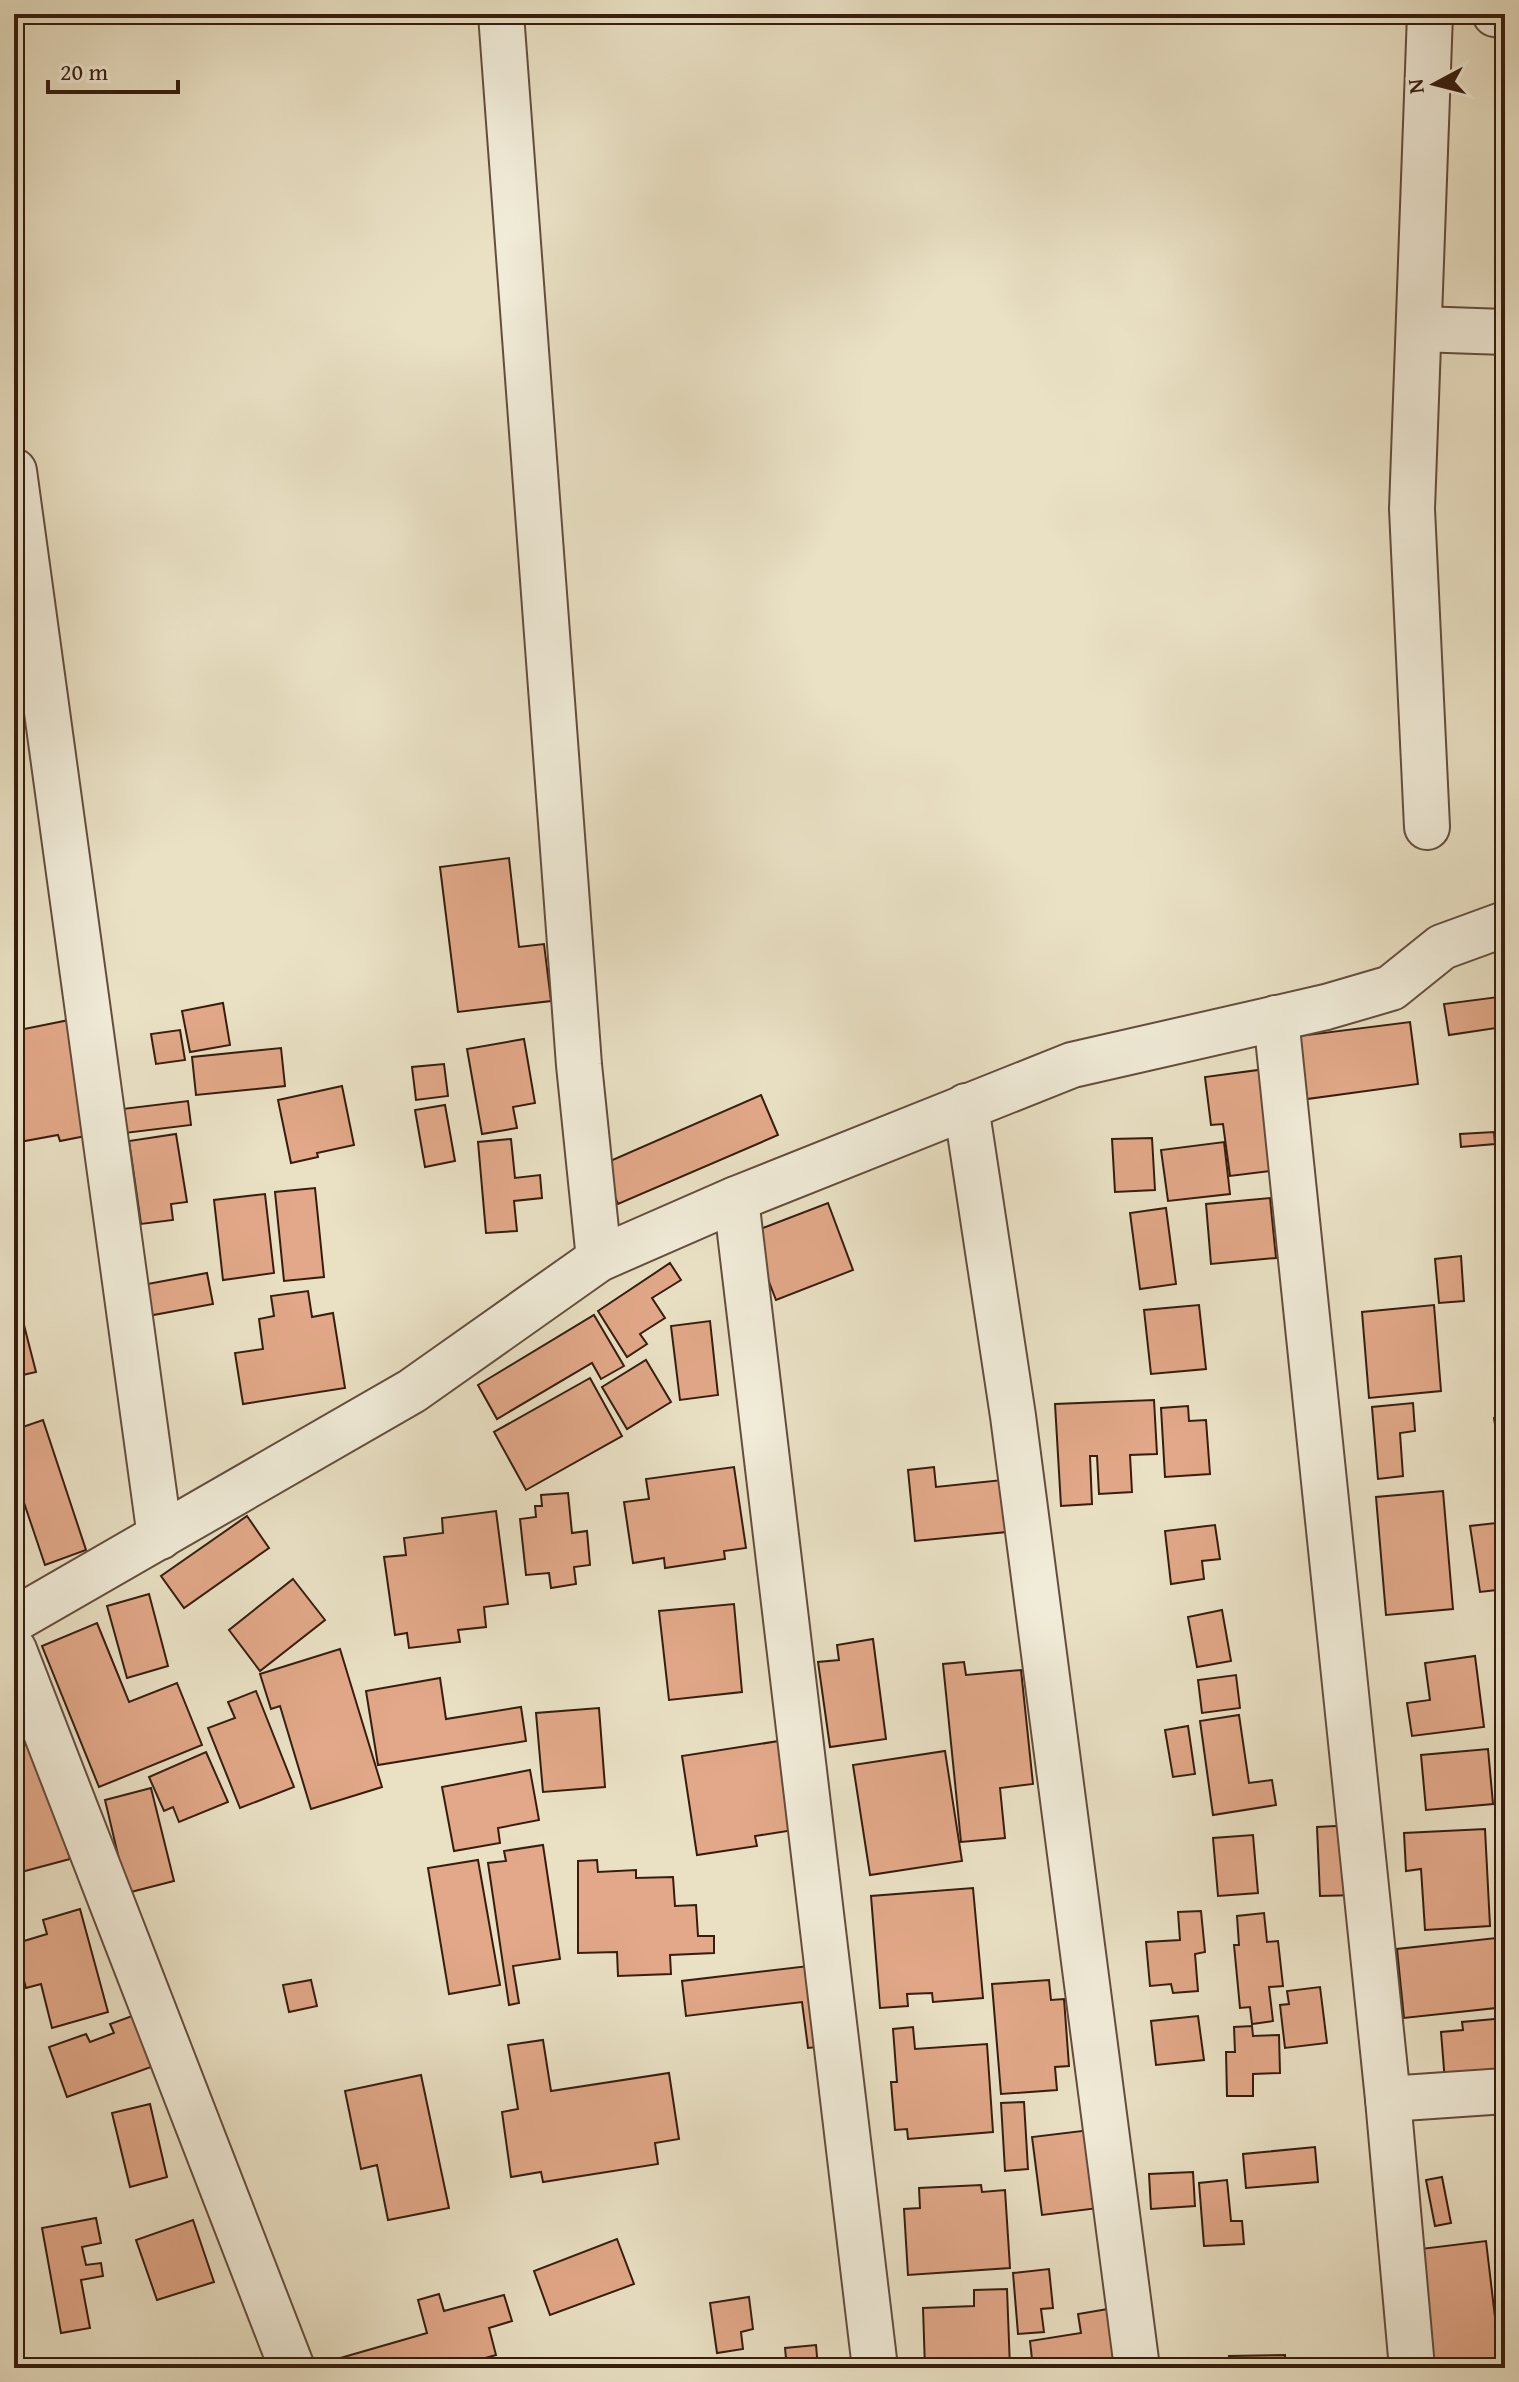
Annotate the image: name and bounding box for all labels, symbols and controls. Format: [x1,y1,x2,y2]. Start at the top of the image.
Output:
scale bar [48,44,178,94]
north arrow [1395,44,1475,124]
text: 20 m [60,54,108,89]
text: N [1398,77,1432,96]

